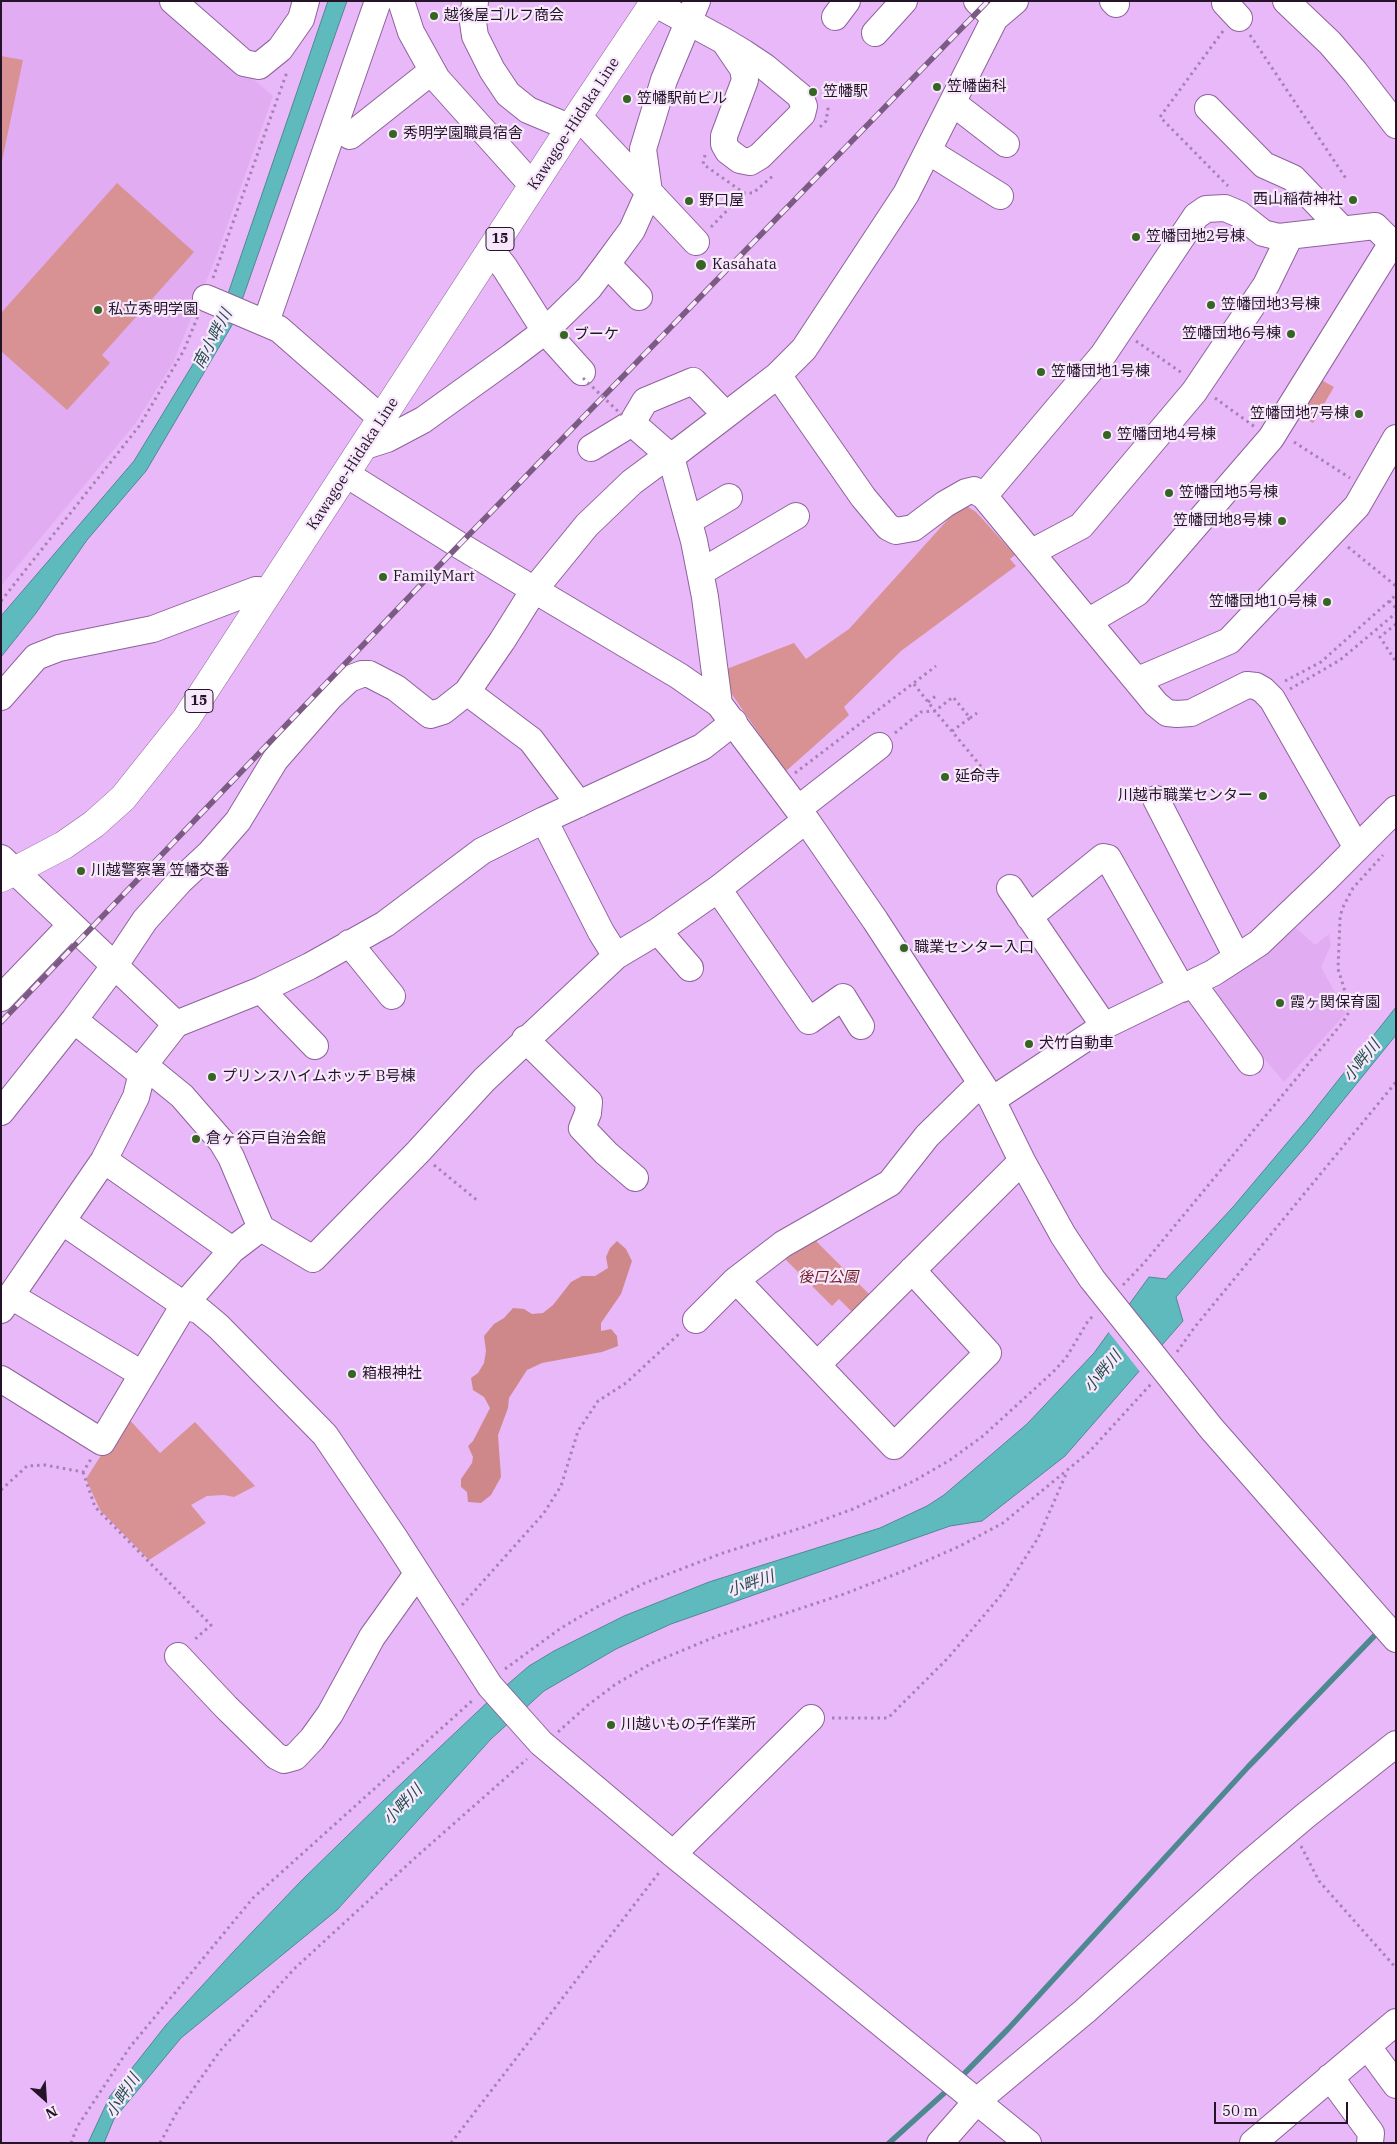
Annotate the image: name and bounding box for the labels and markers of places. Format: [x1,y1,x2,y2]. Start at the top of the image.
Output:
place label: 越後屋ゴルフ商会 [444,7,564,25]
marker: 越後屋ゴルフ商会 [428,10,440,22]
place label: 笠幡歯科 [947,78,1007,96]
marker: 笠幡歯科 [931,81,943,93]
place label: 笠幡駅 [823,83,868,101]
marker: 笠幡駅 [807,86,819,98]
place label: 笠幡駅前ビル [637,90,727,108]
marker: 笠幡駅前ビル [621,93,633,105]
place label: 秀明学園職員宿舎 [403,125,523,143]
marker: 秀明学園職員宿舎 [387,128,399,140]
place label: 西山稲荷神社 [1253,191,1343,209]
place label: 野口屋 [699,192,744,210]
marker: 西山稲荷神社 [1347,194,1359,206]
marker: 野口屋 [683,195,695,207]
place label: 笠幡団地2号棟 [1146,228,1245,246]
marker: 笠幡団地2号棟 [1130,231,1142,243]
place label: Kasahata [712,256,777,274]
marker: Kasahata [694,258,708,272]
place label: 笠幡団地3号棟 [1221,296,1320,314]
marker: 笠幡団地3号棟 [1205,299,1217,311]
place label: 私立秀明学園 [108,301,198,319]
marker: 私立秀明学園 [92,304,104,316]
place label: 笠幡団地6号棟 [1182,325,1281,343]
place label: ブーケ [574,326,619,344]
marker: 笠幡団地6号棟 [1285,328,1297,340]
marker: ブーケ [558,329,570,341]
place label: 笠幡団地1号棟 [1051,363,1150,381]
marker: 笠幡団地1号棟 [1035,366,1047,378]
place label: 笠幡団地7号棟 [1250,405,1349,423]
marker: 笠幡団地7号棟 [1353,408,1365,420]
place label: 笠幡団地4号棟 [1117,426,1216,444]
marker: 笠幡団地4号棟 [1101,429,1113,441]
place label: 笠幡団地5号棟 [1179,484,1278,502]
marker: 笠幡団地5号棟 [1163,487,1175,499]
place label: 笠幡団地8号棟 [1173,512,1272,530]
marker: 笠幡団地8号棟 [1276,515,1288,527]
place label: FamilyMart [393,568,475,586]
marker: FamilyMart [377,571,389,583]
place label: 笠幡団地10号棟 [1209,593,1317,611]
marker: 笠幡団地10号棟 [1321,596,1333,608]
place label: 延命寺 [955,768,1000,786]
marker: 延命寺 [939,771,951,783]
place label: 川越市職業センター [1118,787,1253,805]
marker: 川越市職業センター [1257,790,1269,802]
place label: 川越警察署 笠幡交番 [91,862,229,880]
marker: 川越警察署 笠幡交番 [75,865,87,877]
place label: 職業センター入口 [914,939,1034,957]
marker: 職業センター入口 [898,942,910,954]
place label: 霞ヶ関保育園 [1290,994,1380,1012]
marker: 霞ヶ関保育園 [1274,997,1286,1009]
place label: 犬竹自動車 [1039,1035,1114,1053]
marker: 犬竹自動車 [1023,1038,1035,1050]
place label: プリンスハイムホッチ B号棟 [222,1068,416,1086]
marker: プリンスハイムホッチ B号棟 [206,1071,218,1083]
place label: 倉ヶ谷戸自治会館 [206,1130,326,1148]
marker: 倉ヶ谷戸自治会館 [190,1133,202,1145]
place label: 箱根神社 [362,1365,422,1383]
marker: 箱根神社 [346,1368,358,1380]
place label: 川越いもの子作業所 [621,1716,756,1734]
marker: 川越いもの子作業所 [605,1719,617,1731]

